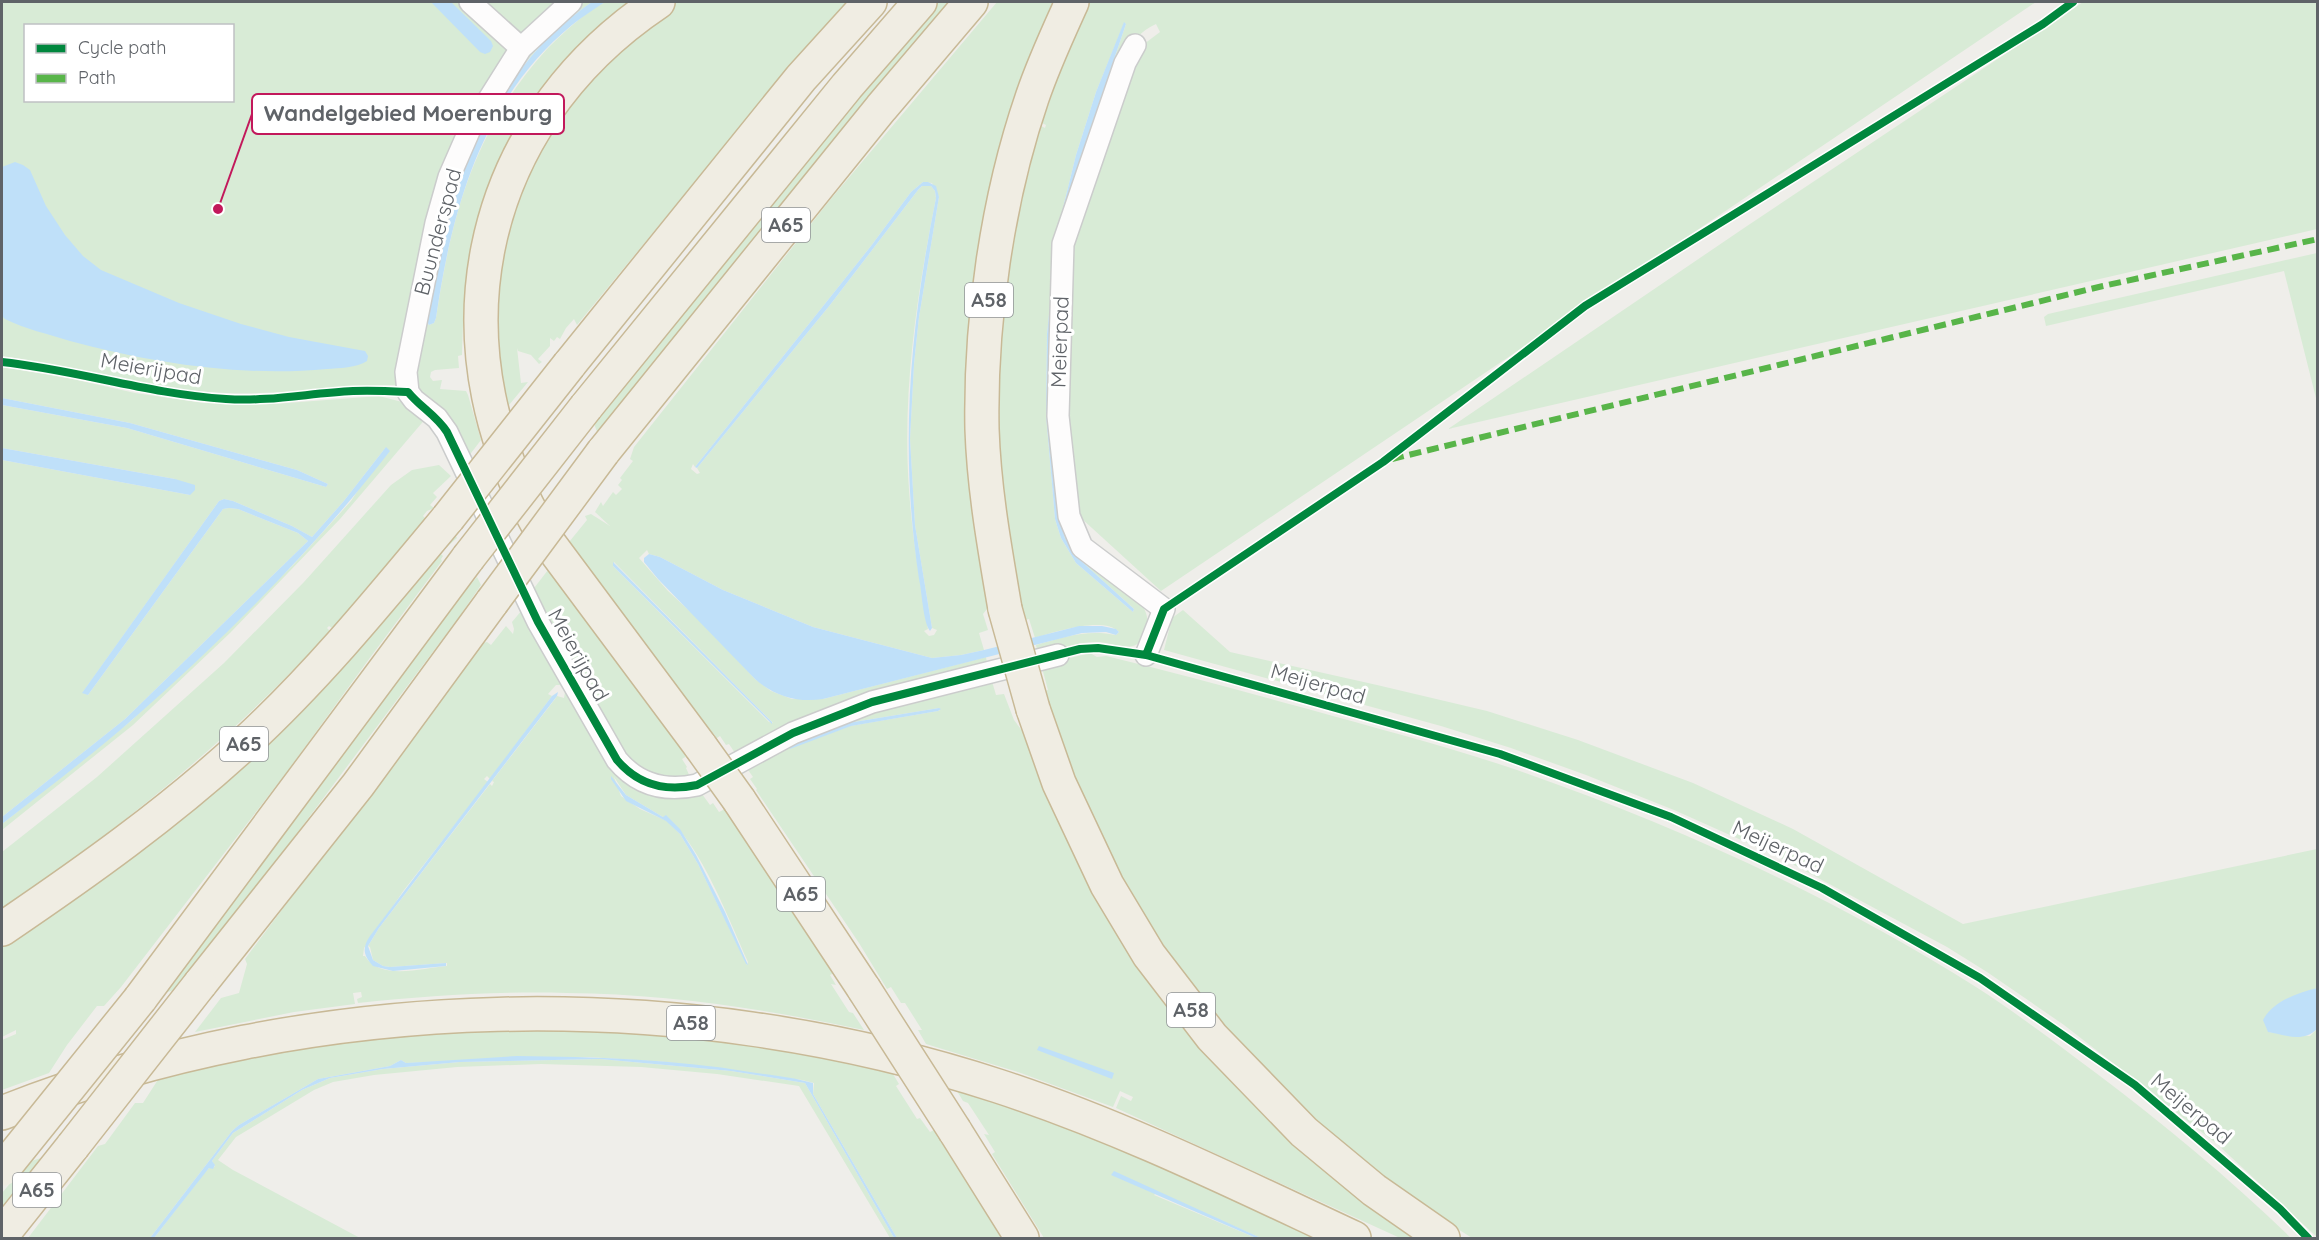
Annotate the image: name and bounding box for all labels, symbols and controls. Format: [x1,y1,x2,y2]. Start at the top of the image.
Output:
legend [24,24,234,102]
text: Cycle path [78,36,166,59]
text: Path [78,66,116,89]
callout: Wandelgebied Moerenburg [252,94,564,134]
text: Wandelgebied Moerenburg [264,99,552,127]
street label: Buunderspad [408,165,466,298]
road number: A65 [762,208,810,242]
road number: A58 [965,283,1013,317]
street label: Meierpad [1044,296,1074,388]
street label: Meierijpad [99,346,204,390]
street label: Meierijpad [543,604,615,705]
street label: Meijerpad [1268,657,1369,709]
road number: A65 [220,727,268,761]
street label: Meijerpad [1729,814,1828,878]
road number: A65 [777,877,825,911]
road number: A58 [1167,993,1215,1027]
road number: A58 [667,1006,715,1040]
street label: Meijerpad [2146,1067,2237,1150]
road number: A65 [13,1173,61,1207]

